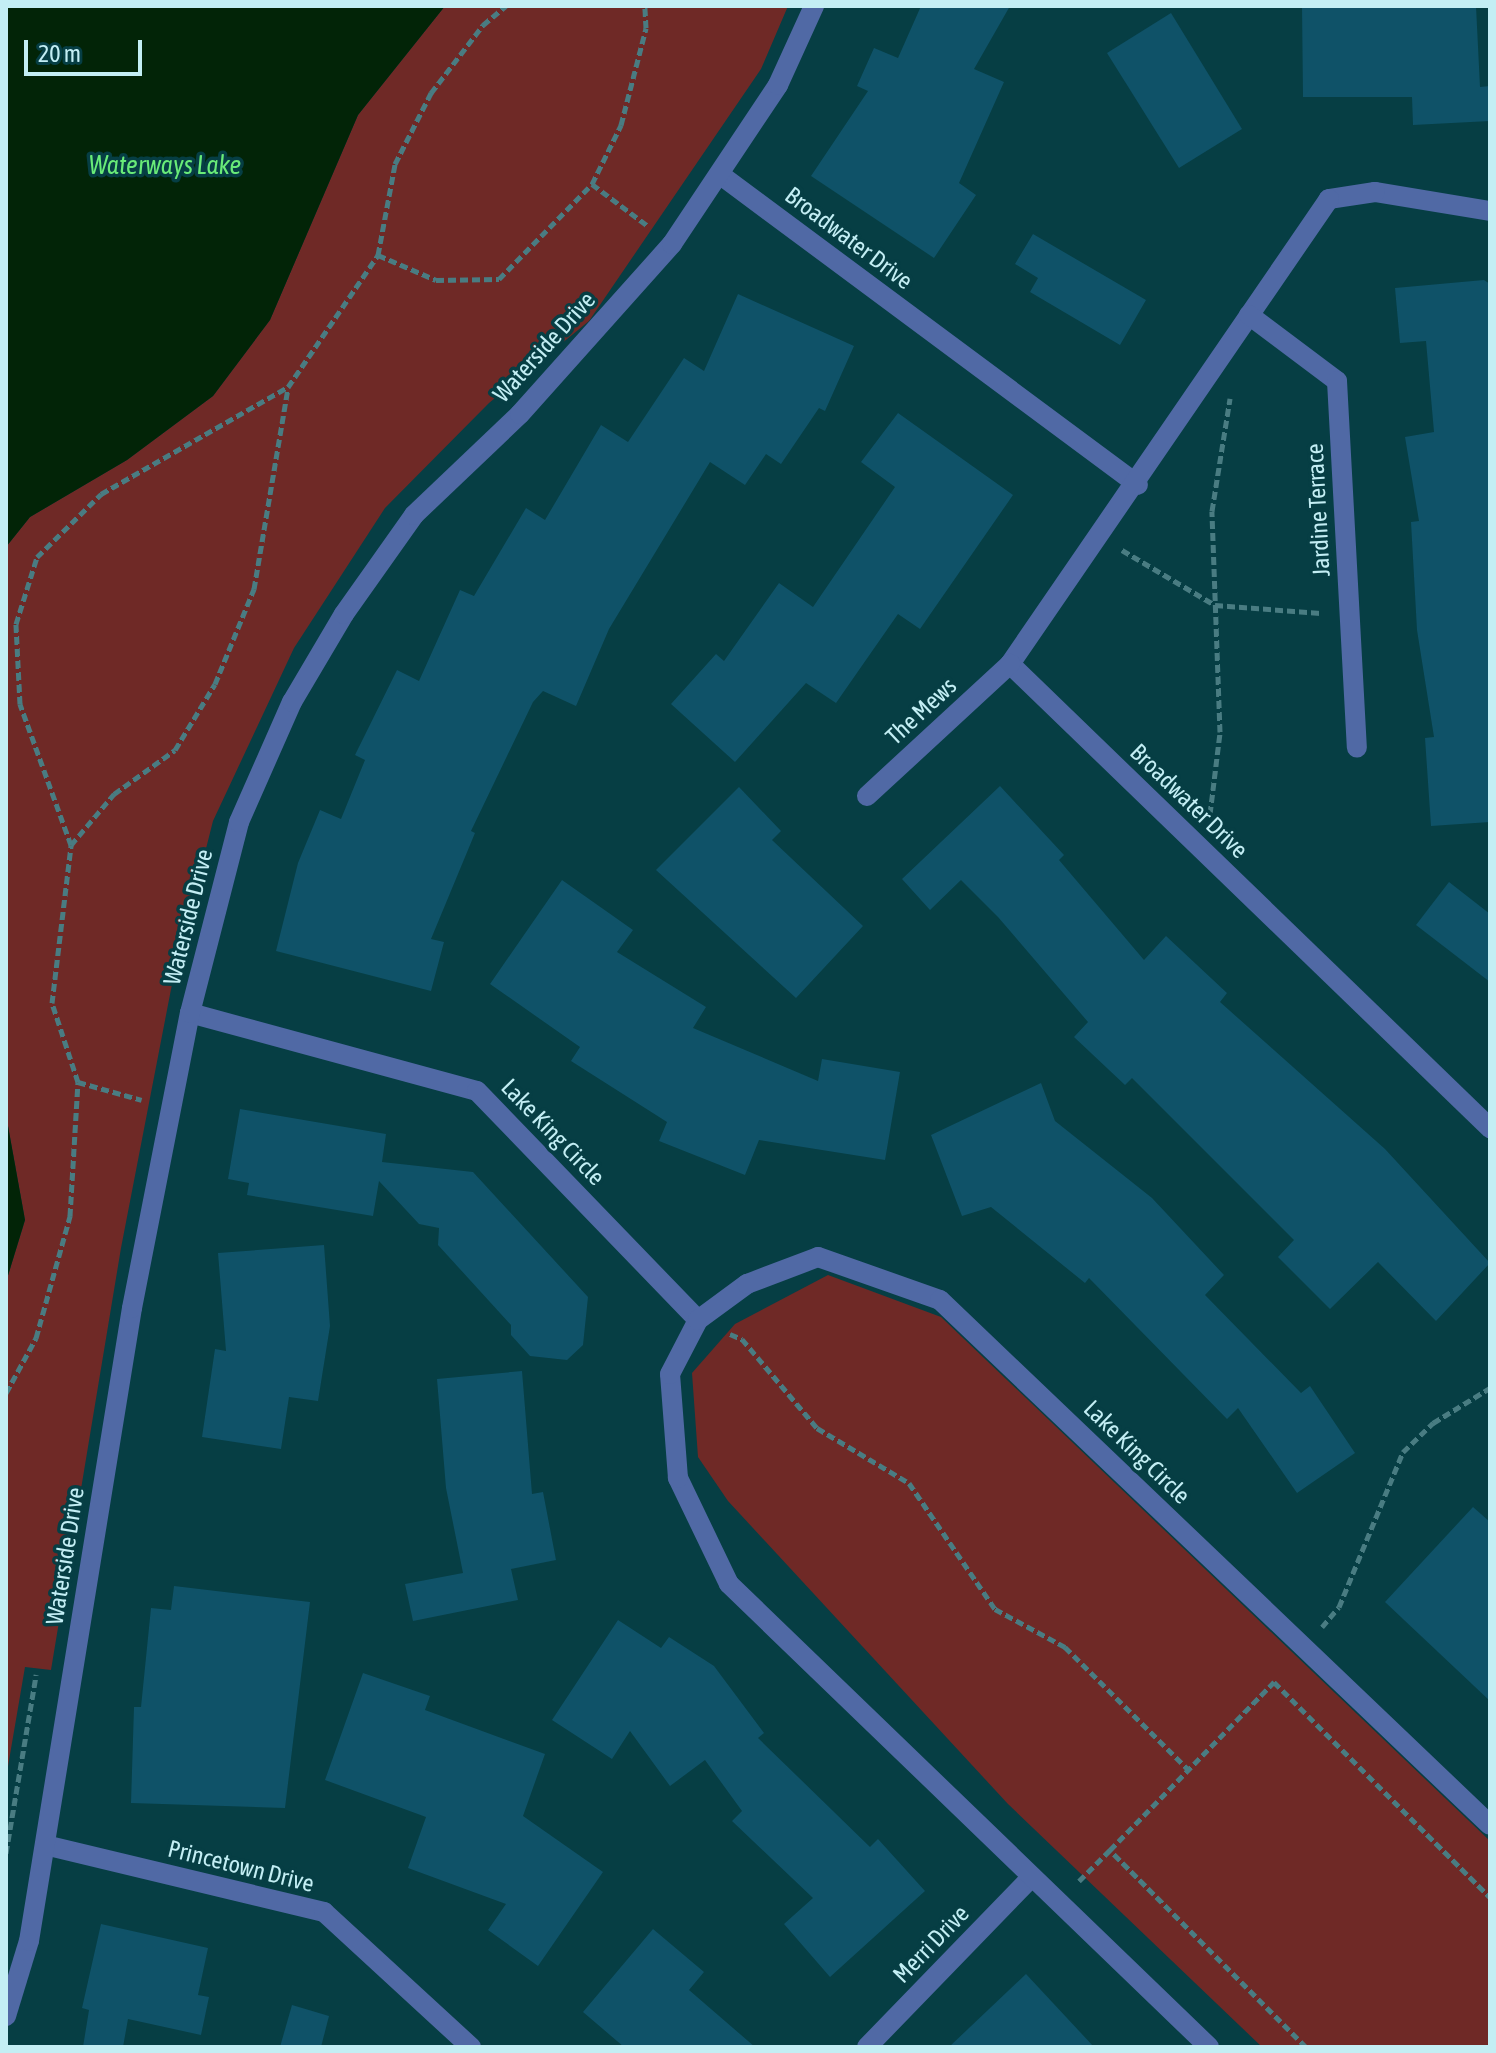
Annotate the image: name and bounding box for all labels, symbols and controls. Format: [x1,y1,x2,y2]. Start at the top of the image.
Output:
scale bar [28,24,146,74]
text: 20 m [38,40,81,67]
water label: Waterways Lake [89,150,241,182]
street label: Broadwater Drive [780,181,918,295]
street label: Waterside Drive [487,286,601,408]
street label: Jardine Terrace [1300,443,1336,577]
street label: The Mews [880,671,962,751]
street label: Broadwater Drive [1124,738,1254,864]
street label: Waterside Drive [157,846,219,988]
street label: Lake King Circle [495,1073,611,1191]
street label: Lake King Circle [1078,1394,1196,1510]
street label: Waterside Drive [40,1485,90,1627]
street label: Princetown Drive [165,1834,317,1898]
street label: Merri Drive [887,1899,975,1989]

